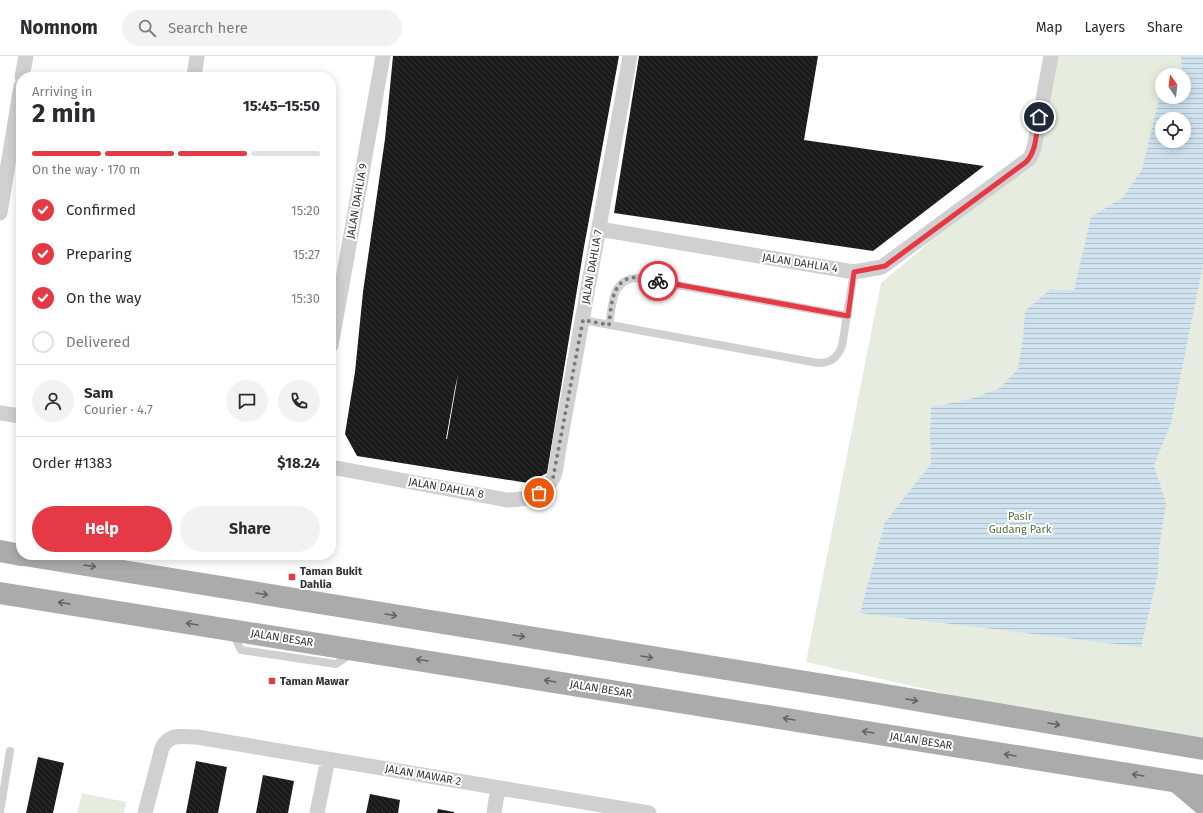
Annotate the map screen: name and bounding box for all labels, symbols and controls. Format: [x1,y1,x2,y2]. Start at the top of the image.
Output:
search box [122,10,402,46]
text: Nomnom [20,16,98,39]
icon: search [136,17,158,39]
text: Search here [168,19,248,37]
text: Map [1036,19,1062,36]
text: Layers [1084,19,1125,36]
text: Share [1147,19,1183,36]
north arrow [1155,68,1191,104]
map controls [1155,68,1191,148]
text: Arriving in [32,84,92,99]
text: 15:45–15:50 [243,97,320,115]
text: 2 min [32,98,96,129]
pin [1022,100,1056,134]
icon: home [1028,106,1050,128]
button: locate [1155,112,1191,148]
text: On the way · 170 m [32,162,140,177]
street label: JALAN DAHLIA 9 [344,162,370,240]
icon: check [32,199,54,221]
text: Confirmed [66,201,136,219]
text: 15:20 [291,203,320,218]
street label: JALAN DAHLIA 7 [579,229,605,305]
icon: check [32,243,54,265]
text: Preparing [66,245,131,263]
text: 15:27 [293,247,320,262]
street label: JALAN DAHLIA 4 [761,251,839,275]
courier [638,261,678,301]
icon: bike [647,270,669,292]
icon: check [32,287,54,309]
text: On the way [66,289,141,307]
text: 15:30 [291,291,320,306]
text: Delivered [66,333,130,351]
button: person [32,380,74,422]
button: chat [226,380,268,422]
button: phone [278,380,320,422]
text: Sam [84,384,113,402]
text: Courier · 4.7 [84,402,153,417]
text: Order #1383 [32,454,112,472]
text: $18.24 [277,454,320,472]
street label: JALAN DAHLIA 8 [407,475,485,501]
pin [522,476,556,510]
icon: bag [528,482,550,504]
button: Help [32,506,172,552]
button: Share [180,506,320,552]
park label: Pasir Gudang Park [989,510,1052,536]
one-way arrow [83,562,96,570]
place label: Taman Bukit Dahlia [300,565,363,591]
marker: Taman Bukit Dahlia [287,572,297,582]
one-way arrow [255,590,268,598]
one-way arrow [58,599,71,607]
one-way arrow [384,611,397,619]
one-way arrow [186,619,199,627]
street label: JALAN BESAR [250,627,315,649]
one-way arrow [512,632,525,640]
one-way arrow [640,653,653,661]
one-way arrow [416,656,429,664]
place label: Taman Mawar [280,675,349,688]
marker: Taman Mawar [267,676,277,686]
one-way arrow [544,677,557,685]
street label: JALAN BESAR [569,678,634,700]
one-way arrow [905,696,918,704]
one-way arrow [783,715,796,723]
one-way arrow [1047,720,1060,728]
one-way arrow [862,728,875,736]
street label: JALAN BESAR [889,730,954,752]
one-way arrow [1004,751,1017,759]
street label: JALAN MAWAR 2 [384,762,462,788]
one-way arrow [1132,771,1145,779]

